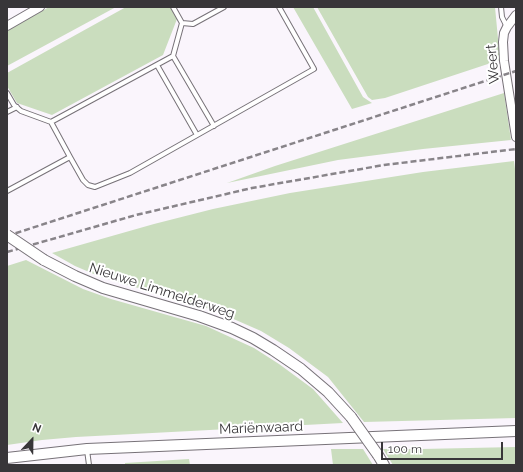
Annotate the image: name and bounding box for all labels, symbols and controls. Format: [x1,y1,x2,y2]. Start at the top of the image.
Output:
street label: Weert [483,43,503,85]
street label: Nieuwe Limmelderweg [87,260,237,322]
street label: Mariënwaard [219,418,303,438]
north arrow [12,420,52,460]
text: N [30,421,43,436]
scale bar [383,434,505,460]
text: 100 m [388,442,422,456]

